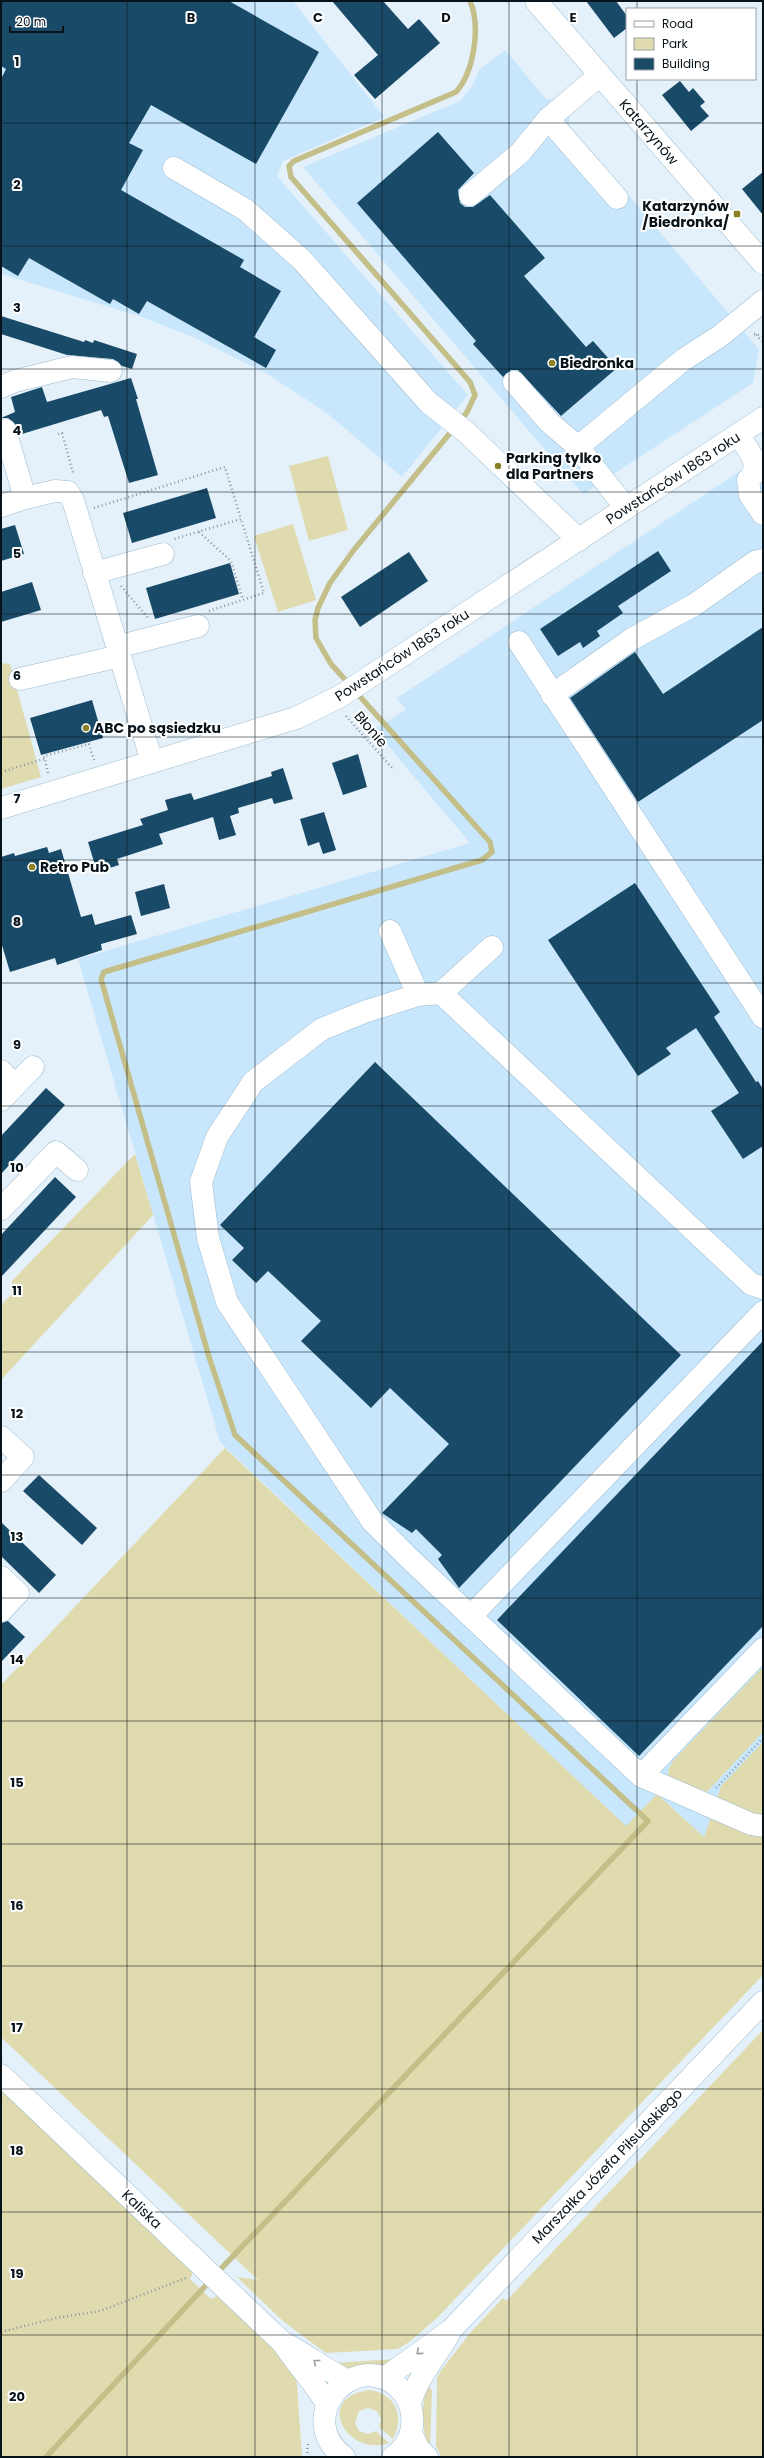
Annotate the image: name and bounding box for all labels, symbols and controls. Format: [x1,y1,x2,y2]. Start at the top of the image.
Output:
scale bar [10,8,63,34]
text: B [187,8,196,27]
text: C [313,8,323,27]
text: D [441,8,451,27]
text: E [569,8,577,27]
legend [626,8,756,80]
text: 20 m [16,13,46,30]
text: Road [662,15,693,32]
text: Park [662,35,689,52]
text: 1 [15,52,19,71]
text: Building [662,55,710,72]
street label: Katarzynów [615,95,684,170]
text: 2 [13,175,21,194]
place label: Katarzynów /Biedronka/ [642,196,730,232]
marker: Katarzynów /Biedronka/ [732,209,742,219]
text: 3 [13,298,21,317]
place label: Biedronka [560,353,634,373]
marker: Biedronka [547,358,557,368]
text: 4 [13,421,22,440]
street label: Powstańców 1863 roku [602,427,744,529]
place label: Parking tylko dla Partners [506,448,601,484]
marker: Parking tylko dla Partners [493,461,503,471]
text: 5 [13,544,21,563]
street label: Powstańców 1863 roku [331,604,473,706]
text: 6 [13,666,21,685]
street label: Błonie [350,707,393,752]
place label: ABC po sąsiedzku [94,718,221,738]
marker: ABC po sąsiedzku [81,723,91,733]
text: 7 [14,789,21,808]
place label: Retro Pub [40,857,109,877]
marker: Retro Pub [27,862,37,872]
text: 8 [13,912,21,931]
text: 9 [13,1035,21,1054]
text: 10 [10,1158,24,1177]
text: 11 [12,1281,22,1300]
text: 12 [11,1404,24,1423]
text: 13 [11,1527,24,1546]
text: 14 [10,1650,24,1669]
text: 15 [10,1773,24,1792]
text: 16 [10,1896,24,1915]
text: 17 [11,2018,23,2037]
street label: Marszałka Józefa Piłsudskiego [527,2084,687,2248]
text: 18 [10,2141,24,2160]
street label: Kaliska [118,2185,166,2233]
text: 19 [11,2264,23,2283]
one-way arrow [417,2348,424,2355]
one-way arrow [313,2359,321,2366]
text: 20 [9,2387,25,2406]

